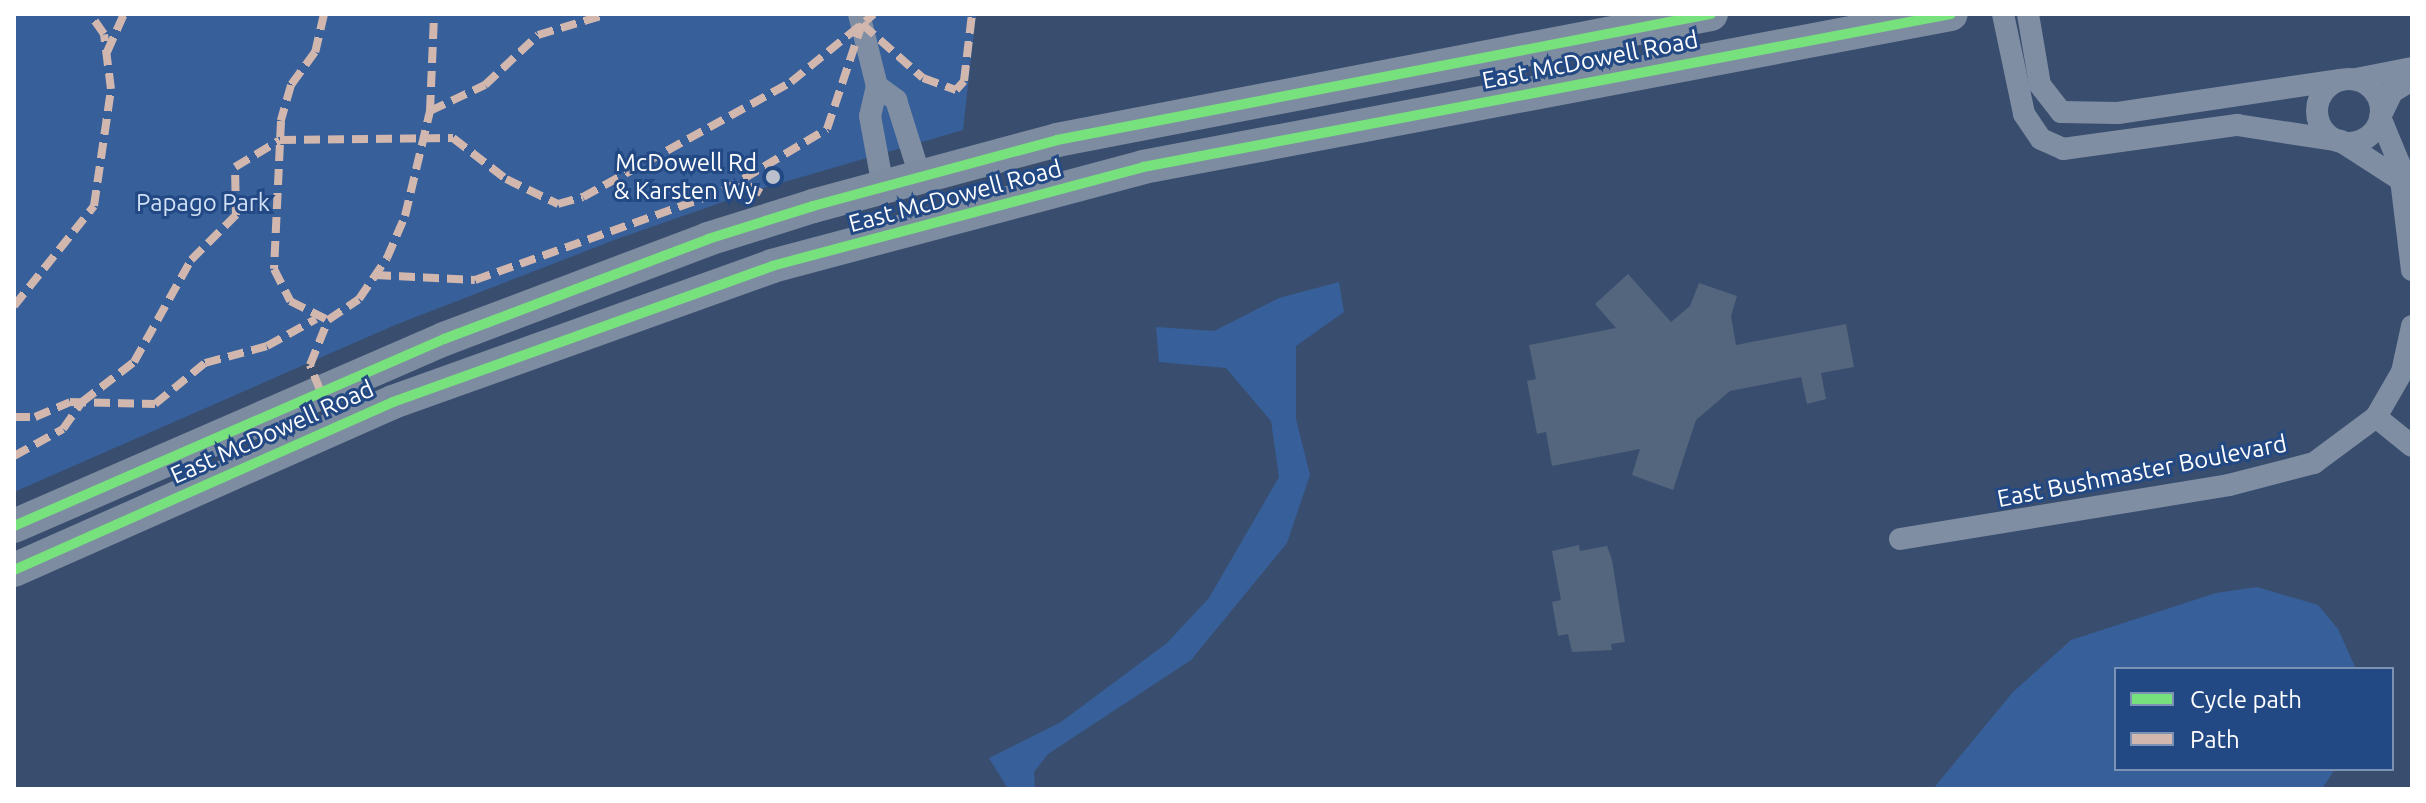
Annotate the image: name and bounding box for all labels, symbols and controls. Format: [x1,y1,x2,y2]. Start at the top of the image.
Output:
street label: East McDowell Road [1480,25,1700,95]
place label: McDowell Rd & Karsten Wy [614,149,757,205]
street label: East McDowell Road [845,154,1065,238]
marker: McDowell Rd & Karsten Wy [764,168,782,186]
park label: Papago Park [136,189,270,217]
street label: East McDowell Road [166,374,378,490]
street label: East Bushmaster Boulevard [1995,429,2289,513]
legend [2114,667,2394,771]
text: Cycle path [2190,686,2302,713]
text: Path [2190,726,2240,753]

